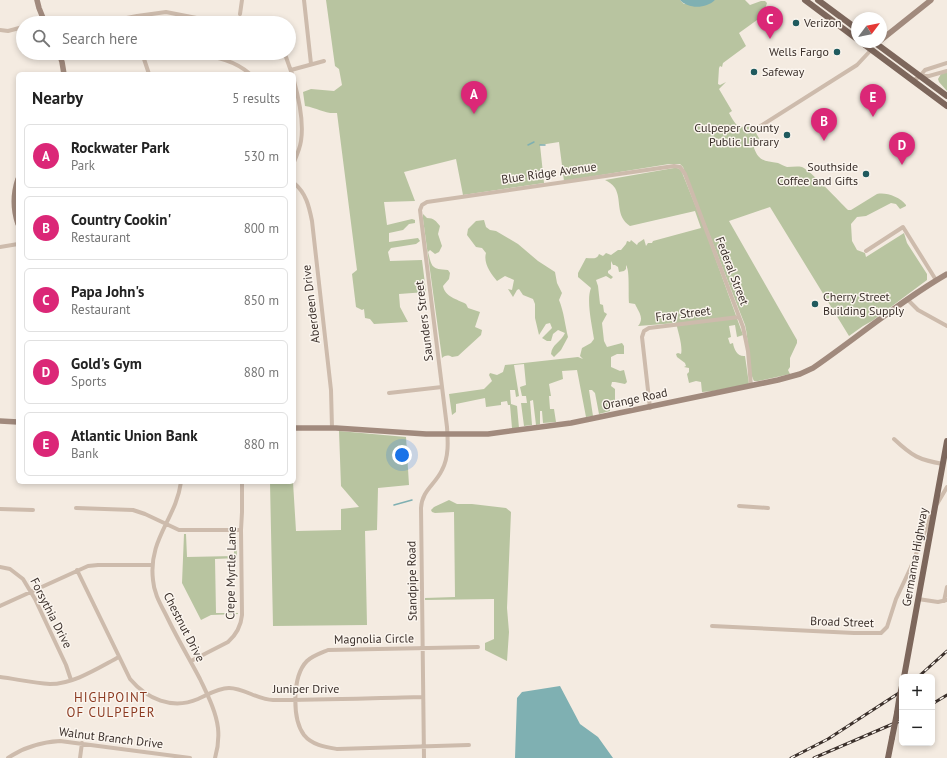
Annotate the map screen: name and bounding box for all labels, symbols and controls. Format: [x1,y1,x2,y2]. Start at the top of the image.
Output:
pin: C [757,6,783,39]
north arrow [851,12,887,48]
place label: Verizon [803,15,842,30]
search box [16,16,296,60]
marker: Verizon [791,18,801,28]
icon: search [30,27,52,49]
text: Search here [62,29,138,48]
place label: Wells Fargo [769,44,829,59]
marker: Wells Fargo [832,47,842,57]
place label: Safeway [762,64,805,79]
marker: Safeway [749,67,759,77]
pin: A [461,81,487,114]
pin: E [860,84,886,117]
text: Nearby [32,87,83,109]
text: 5 results [232,90,280,107]
pin: B [811,108,837,141]
place label: Culpeper County Public Library [694,120,779,149]
marker: Culpeper County Public Library [782,130,792,140]
pin: D [889,132,915,165]
text: Rockwater Park [71,138,170,157]
text: A [42,148,50,165]
text: 530 m [244,148,279,165]
text: Park [71,157,95,174]
street label: Blue Ridge Avenue [500,158,597,187]
place label: Southside Coffee and Gifts [777,159,858,188]
marker: Southside Coffee and Gifts [861,169,871,179]
text: Country Cookin' [71,210,171,229]
text: B [42,220,50,237]
text: 800 m [244,220,279,237]
text: Restaurant [71,229,130,246]
street label: Federal Street [713,234,752,307]
street label: Aberdeen Drive [298,264,323,344]
street label: Saunders Street [411,280,436,362]
text: Papa John's [71,282,144,301]
place label: Cherry Street Building Supply [823,289,904,318]
text: C [42,292,50,309]
text: 850 m [244,292,279,309]
marker: Cherry Street Building Supply [810,299,820,309]
text: Restaurant [71,301,130,318]
street label: Fray Street [655,303,711,324]
text: Gold's Gym [71,354,142,373]
text: D [42,364,50,381]
text: 880 m [244,364,279,381]
text: Sports [71,373,107,390]
street label: Orange Road [601,384,669,413]
text: Atlantic Union Bank [71,426,198,445]
text: E [43,436,49,453]
text: 880 m [244,436,279,453]
text: Bank [71,445,98,462]
your location [392,445,412,465]
street label: Germanna Highway [898,506,931,608]
street label: Crepe Myrtle Lane [222,526,239,620]
street label: Standpipe Road [403,541,420,621]
street label: Forsythia Drive [27,575,76,651]
street label: Chestnut Drive [161,590,208,664]
street label: Broad Street [810,613,874,630]
street label: Magnolia Circle [334,630,414,647]
map controls [899,674,935,746]
button: + [899,674,935,710]
street label: Juniper Drive [272,681,339,696]
district label: HIGHPOINT OF CULPEPER [67,689,155,721]
button: − [899,710,935,746]
street label: Walnut Branch Drive [58,724,164,751]

